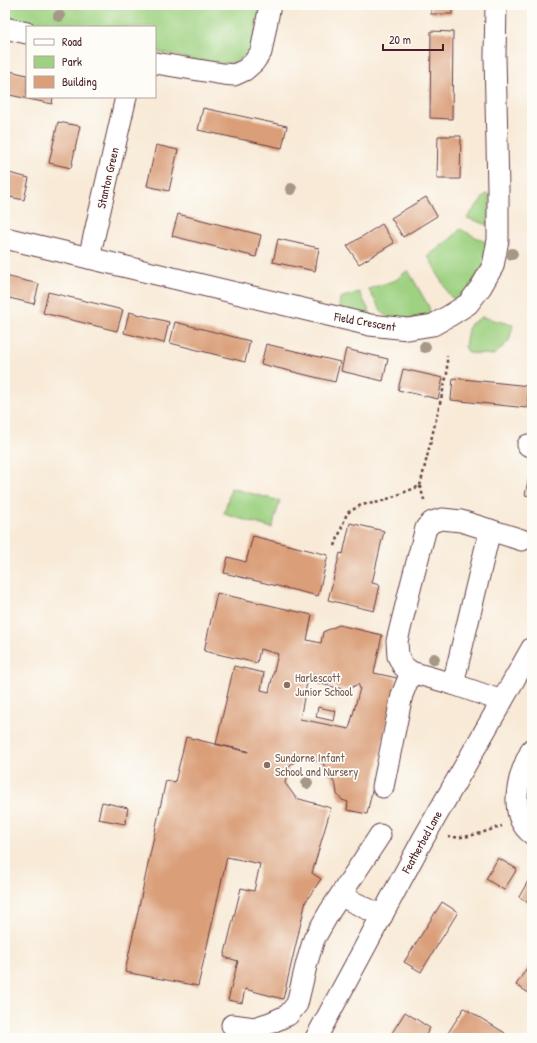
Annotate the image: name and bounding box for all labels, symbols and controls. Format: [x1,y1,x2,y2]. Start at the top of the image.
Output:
legend [26,26,156,98]
scale bar [383,26,443,52]
text: 20 m [389,31,411,48]
text: Road [62,33,82,50]
text: Park [62,53,82,70]
text: Building [62,73,97,90]
street label: Stanton Green [92,146,123,210]
street label: Field Crescent [332,308,398,335]
place label: Harlescott Junior School [295,669,353,700]
marker: Harlescott Junior School [282,680,292,690]
place label: Sundorne Infant School and Nursery [275,749,358,780]
marker: Sundorne Infant School and Nursery [262,760,272,770]
street label: Featherbed Lane [397,807,446,877]

